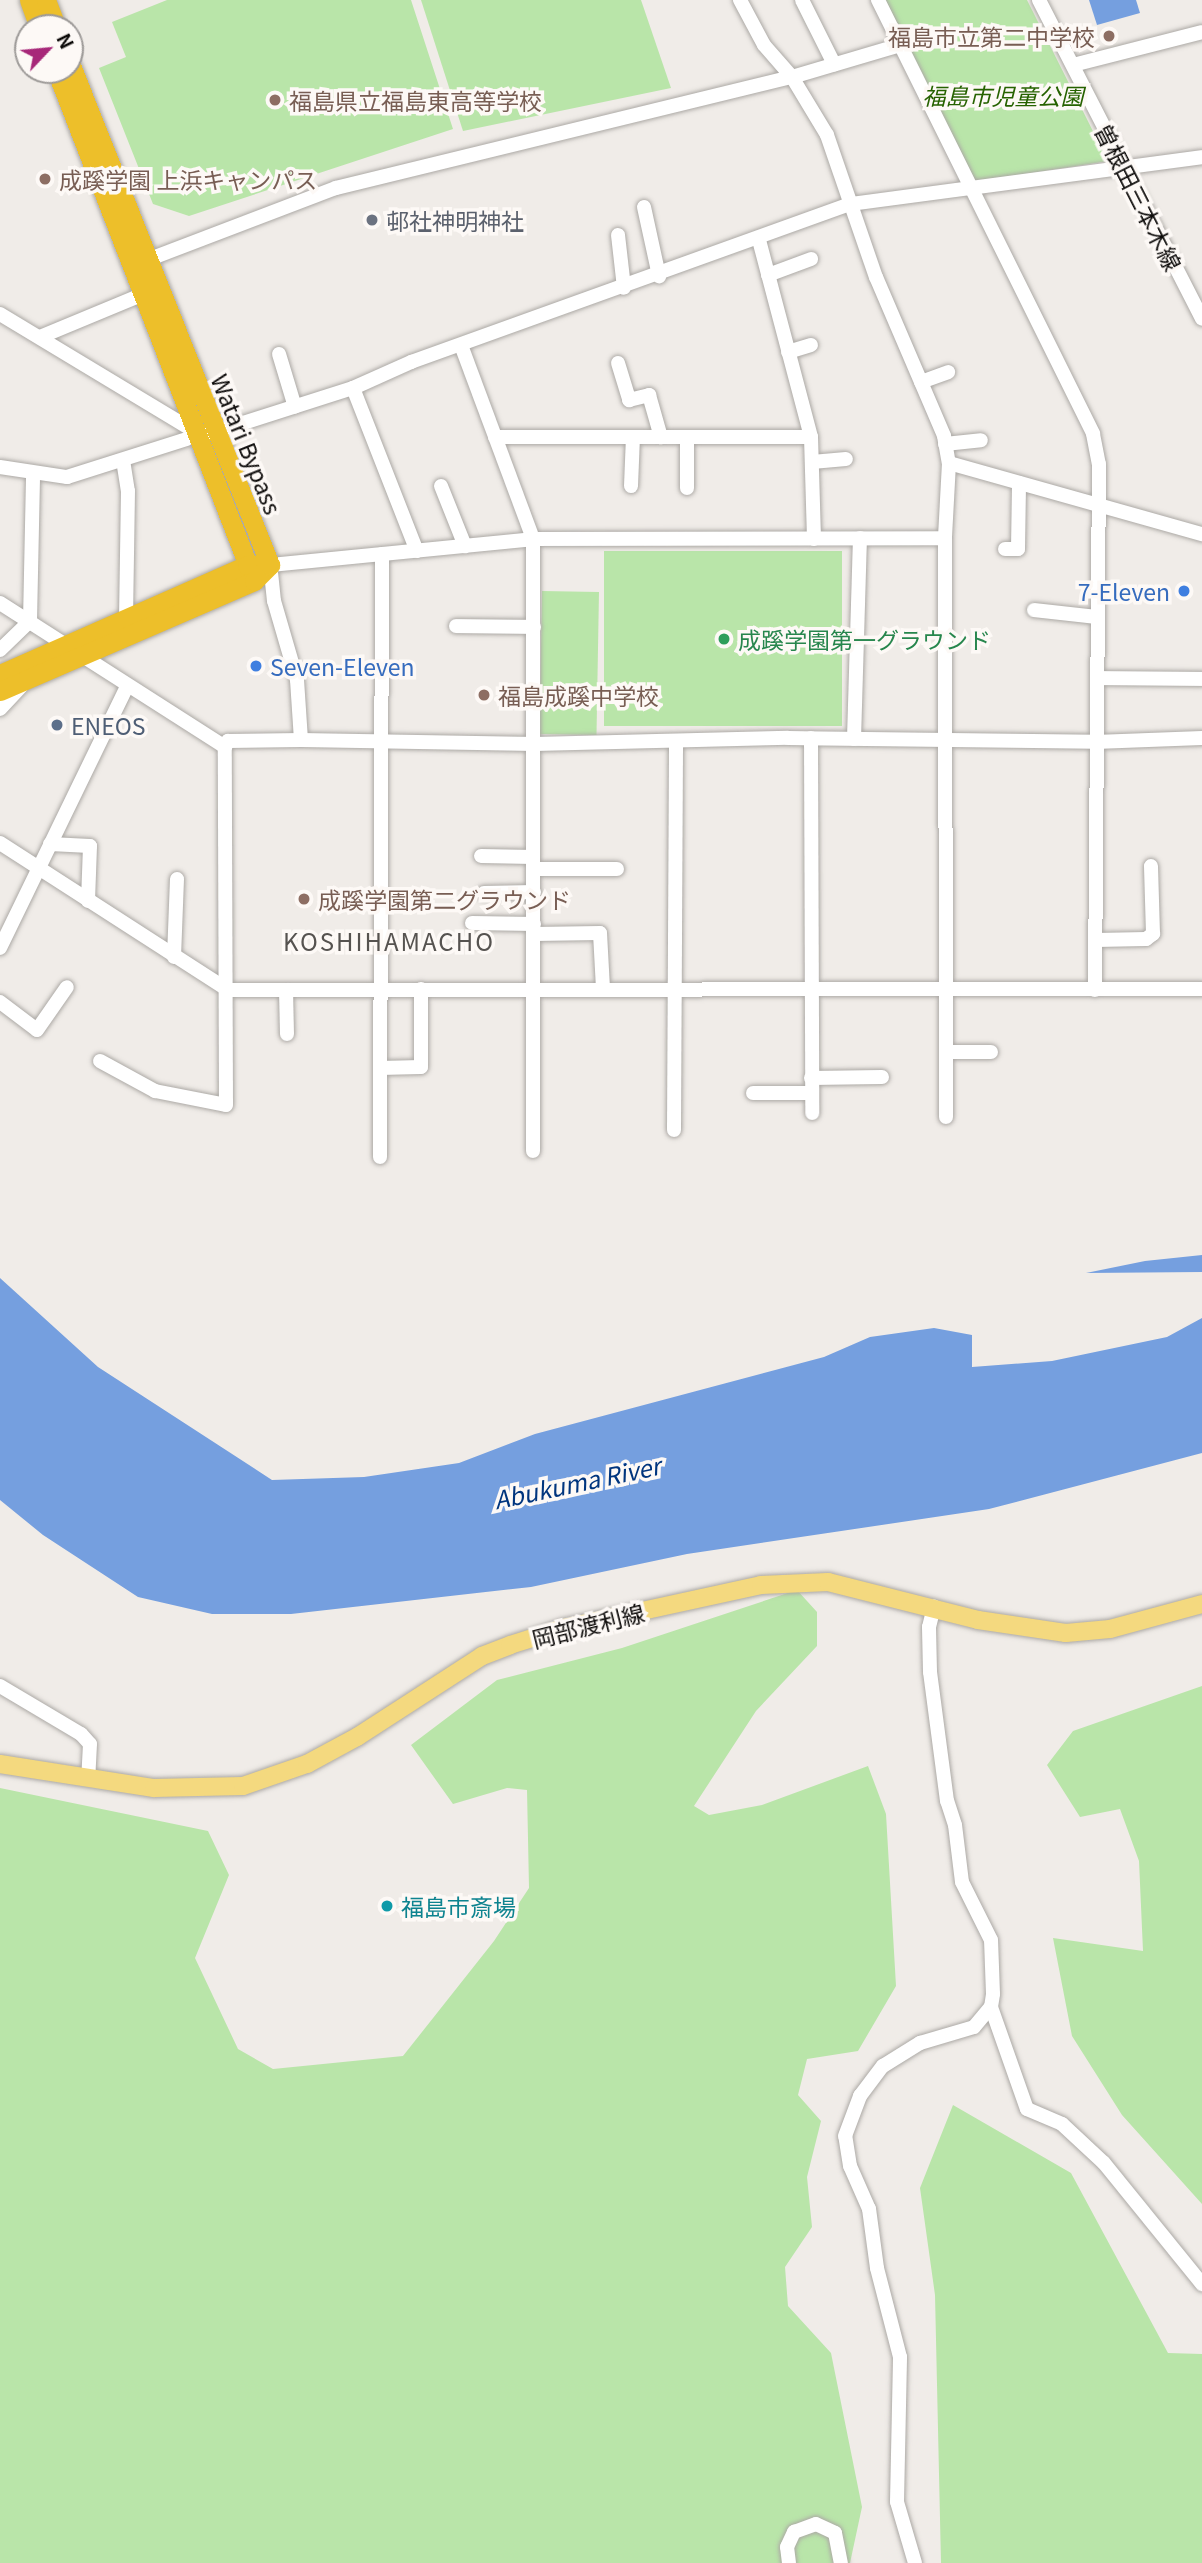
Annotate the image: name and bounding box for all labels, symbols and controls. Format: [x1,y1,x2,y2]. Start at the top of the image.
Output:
north arrow [14,14,84,84]
place label: 福島市立第二中学校 [888,22,1095,50]
text: N [51,28,82,53]
marker: 福島市立第二中学校 [1101,28,1117,44]
park label: 福島市児童公園 [923,81,1083,109]
place label: 福島県立福島東高等学校 [289,86,542,114]
marker: 福島県立福島東高等学校 [267,92,283,108]
street label: 曽根田三本木線 [1090,119,1188,275]
place label: 成蹊学園 上浜キャンパス [59,165,317,193]
marker: 成蹊学園 上浜キャンパス [37,171,53,187]
place label: 邨社神明神社 [386,206,524,234]
marker: 邨社神明神社 [364,212,380,228]
street label: Watari Bypass [206,370,288,518]
place label: 7-Eleven [1078,577,1170,605]
marker: 7-Eleven [1176,583,1192,599]
place label: 成蹊学園第一グラウンド [738,625,991,653]
marker: 成蹊学園第一グラウンド [716,631,732,647]
place label: Seven-Eleven [270,652,415,680]
marker: Seven-Eleven [248,658,264,674]
place label: 福島成蹊中学校 [498,681,659,709]
marker: 福島成蹊中学校 [476,687,492,703]
place label: ENEOS [71,711,145,739]
marker: ENEOS [49,717,65,733]
place label: 成蹊学園第二グラウンド [318,885,571,913]
marker: 成蹊学園第二グラウンド [296,891,312,907]
district label: KOSHIHAMACHO [285,927,493,955]
water label: Abukuma River [491,1450,663,1514]
street label: 岡部渡利線 [529,1598,647,1652]
place label: 福島市斎場 [401,1892,516,1920]
marker: 福島市斎場 [379,1898,395,1914]

